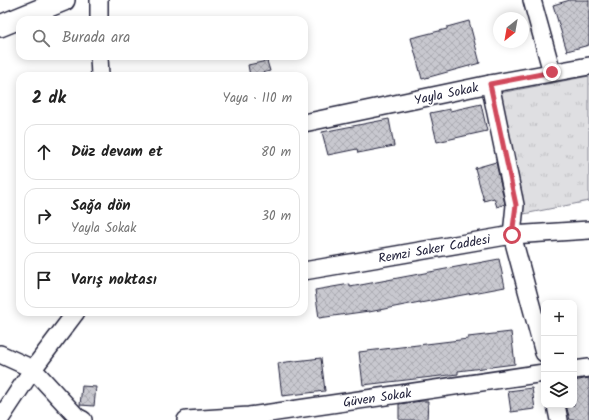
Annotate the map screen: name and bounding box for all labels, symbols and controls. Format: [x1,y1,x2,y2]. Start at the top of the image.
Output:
north arrow [493,12,529,48]
search box [16,16,308,60]
text: Burada ara [62,26,130,50]
icon: search [30,27,52,49]
route end [543,63,561,81]
street label: Yayla Sokak [412,77,481,112]
text: 2 dk [32,85,66,112]
text: Yaya · 110 m [223,88,292,109]
text: Düz devam et [71,140,163,164]
icon: ahead [33,141,55,163]
text: 80 m [261,142,291,163]
text: Sağa dön [71,194,131,218]
icon: right [33,205,55,227]
text: 30 m [262,206,291,227]
text: Yayla Sokak [71,218,136,239]
route start [503,226,521,244]
street label: Remzi Saker Caddesi [376,229,493,270]
text: Varış noktası [71,268,157,292]
icon: arrive [33,269,55,291]
map controls [541,300,577,408]
button: + [541,300,577,336]
button: − [541,336,577,372]
button: layers [541,372,577,408]
street label: Güven Sokak [342,383,414,414]

